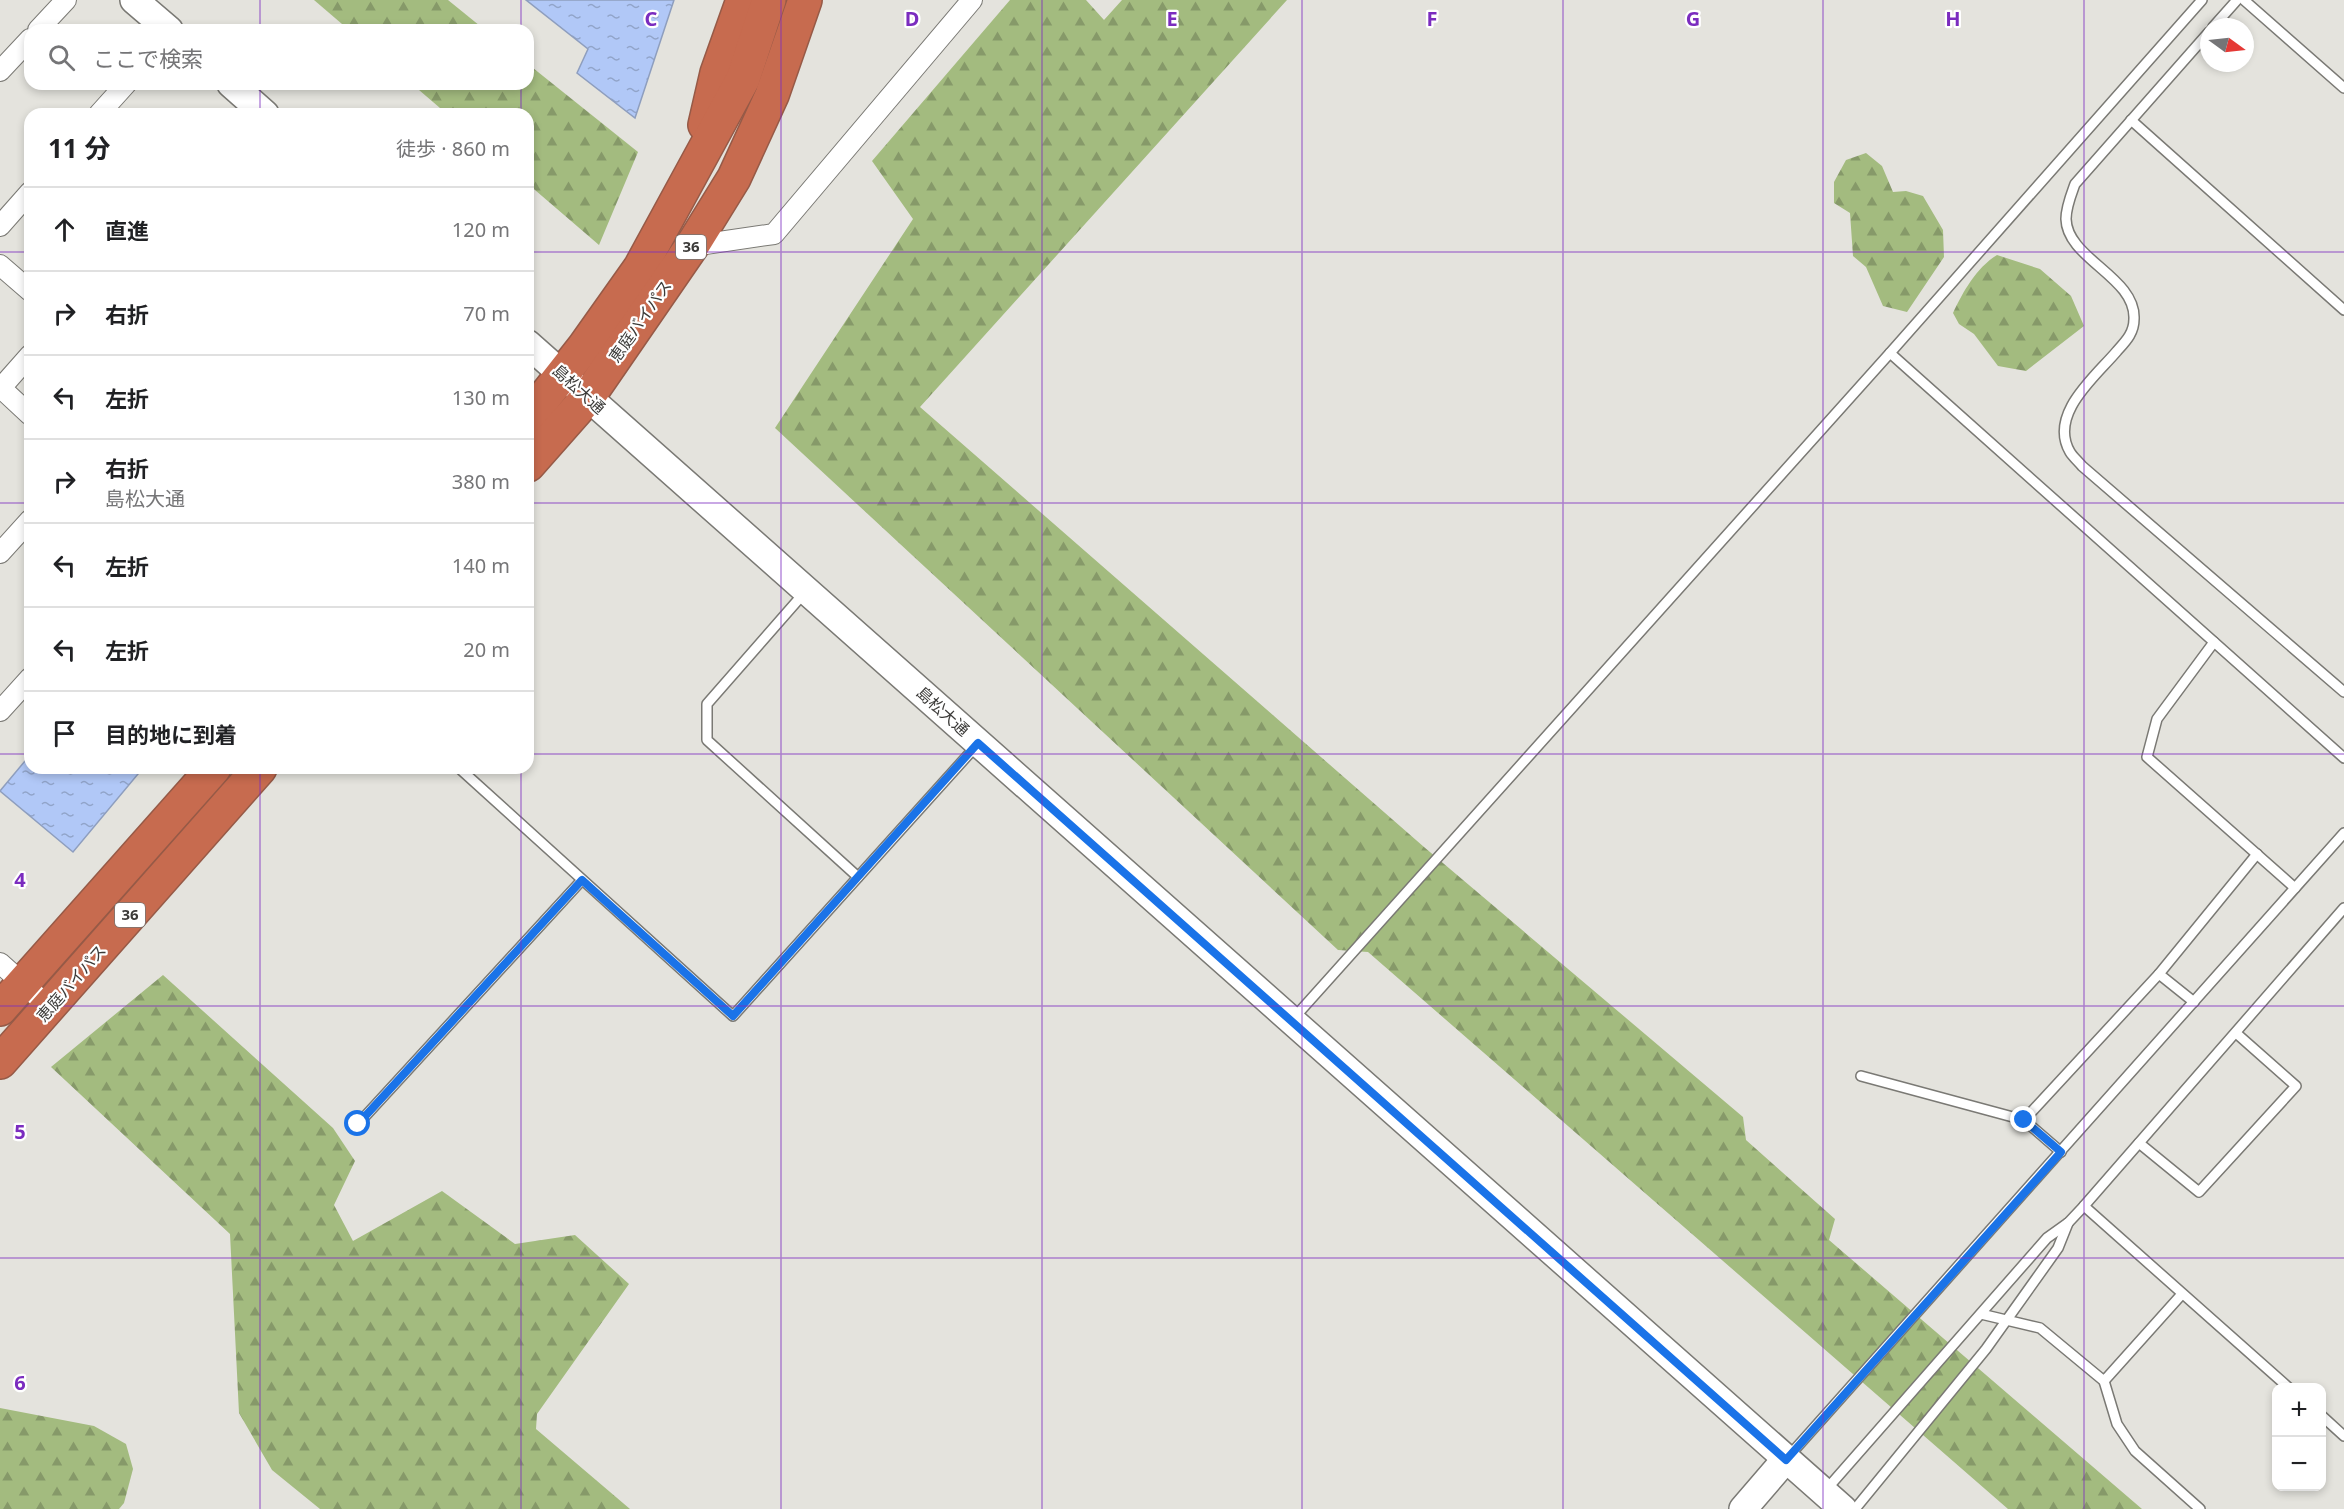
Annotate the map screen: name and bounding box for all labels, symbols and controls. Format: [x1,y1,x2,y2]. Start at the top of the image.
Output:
text: C [645,5,658,32]
text: D [905,5,919,32]
text: E [1166,5,1178,32]
text: F [1427,5,1437,32]
text: G [1686,5,1700,32]
text: H [1945,5,1961,32]
north arrow [2200,18,2254,72]
search box [24,24,534,90]
icon: search [45,41,78,74]
text: ここで検索 [93,43,203,73]
text: 11 分 [48,130,111,166]
text: 徒歩 · 860 m [396,135,510,162]
icon: ahead [48,213,81,246]
text: 直進 [105,215,149,245]
text: 120 m [452,216,510,243]
road number: 36 [676,235,706,259]
street label: 恵庭バイパス [604,275,676,367]
icon: right [48,297,81,330]
text: 右折 [105,299,149,329]
text: 70 m [463,300,510,327]
street label: 島松大通 [548,359,610,419]
icon: left [48,381,81,414]
text: 左折 [105,383,149,413]
text: 130 m [452,384,510,411]
text: 右折 [105,453,149,483]
icon: right [48,465,81,498]
text: 380 m [452,468,510,495]
text: 島松大通 [105,485,185,512]
icon: left [48,549,81,582]
text: 左折 [105,551,149,581]
text: 140 m [452,552,510,579]
icon: left [48,633,81,666]
text: 左折 [105,635,149,665]
text: 20 m [463,636,510,663]
street label: 島松大通 [912,681,974,741]
icon: arrive [48,717,81,750]
text: 目的地に到着 [105,719,237,749]
text: 4 [14,866,26,893]
road number: 36 [115,903,145,927]
street label: 恵庭バイパス [31,940,111,1026]
route end [2010,1106,2036,1132]
route start [344,1110,370,1136]
text: 5 [14,1118,26,1145]
text: 6 [14,1369,26,1396]
map controls [2272,1383,2326,1491]
button: + [2272,1383,2326,1437]
button: − [2272,1437,2326,1491]

